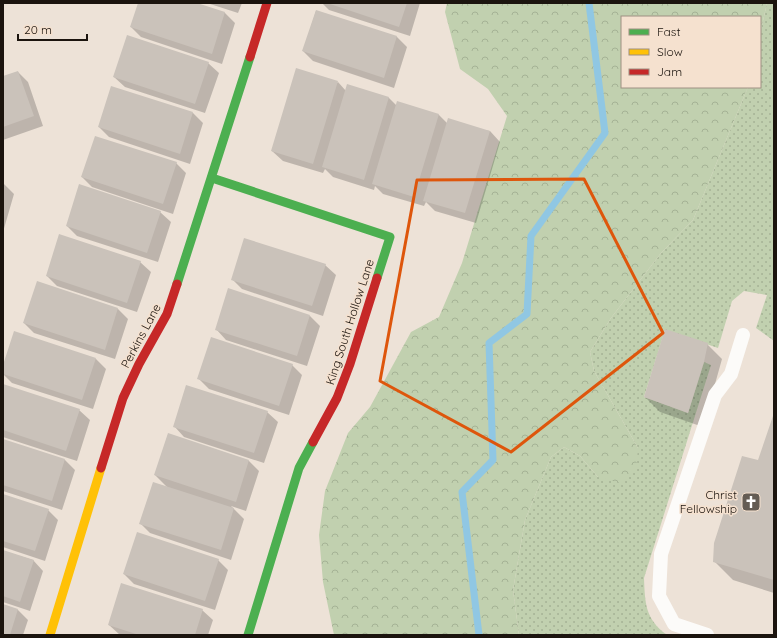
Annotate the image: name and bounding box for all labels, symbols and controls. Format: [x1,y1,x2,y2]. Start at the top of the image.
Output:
scale bar [18,16,87,42]
legend [621,16,761,88]
text: 20 m [24,22,52,37]
text: Fast [657,24,681,39]
text: Slow [657,44,683,59]
text: Jam [657,64,682,79]
street label: King South Hollow Lane [322,257,377,387]
street label: Perkins Lane [117,301,164,370]
place label: Christ Fellowship [680,487,737,516]
church icon: Christ Fellowship [740,491,762,513]

